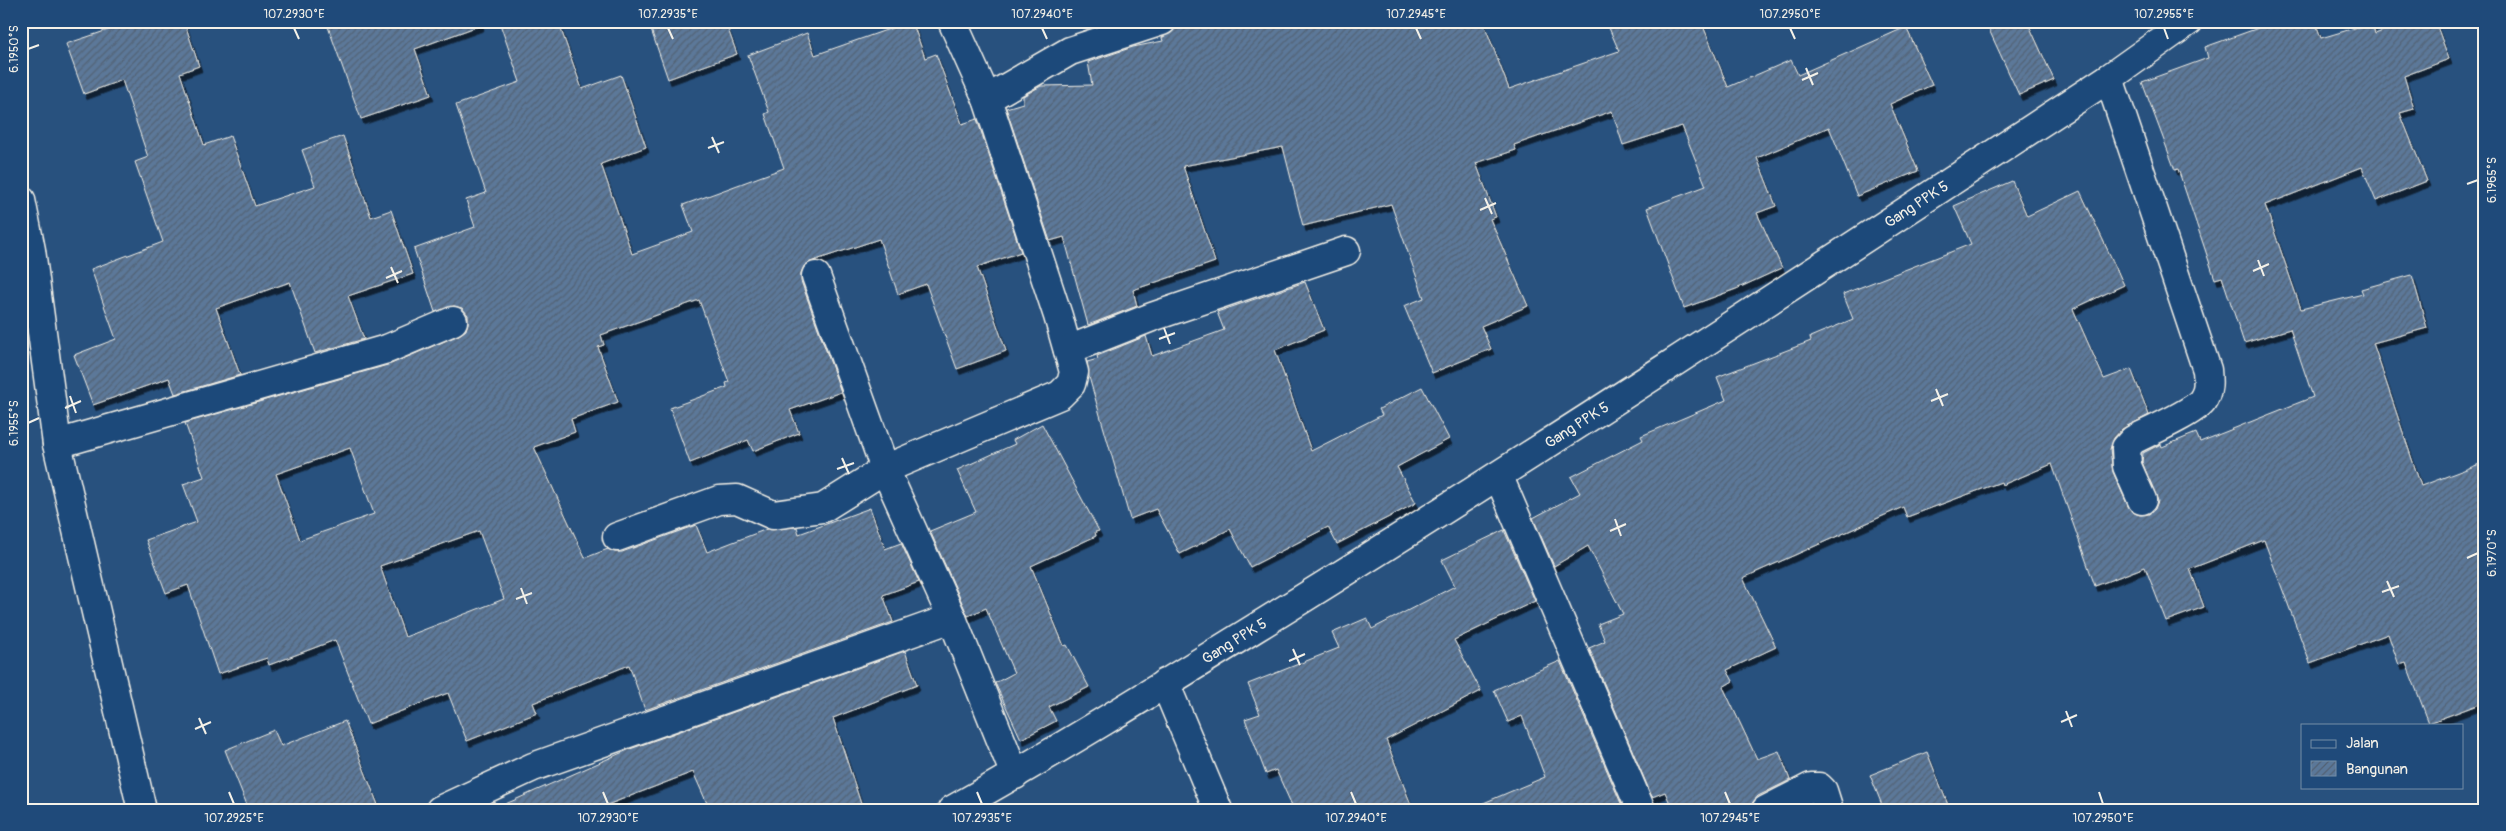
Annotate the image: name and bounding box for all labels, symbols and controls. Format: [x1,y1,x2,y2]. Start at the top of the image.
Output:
text: 107.2930°E [263,7,325,22]
text: 107.2935°E [638,7,698,22]
text: 107.2940°E [1011,7,1073,22]
text: 107.2945°E [1386,7,1446,22]
text: 107.2950°E [1760,7,1820,22]
text: 107.2955°E [2134,7,2194,22]
text: 6.1950°S [7,25,22,73]
text: 6.1965°S [2485,157,2500,203]
street label: Gang PPK 5 [1881,176,1952,232]
street label: Gang PPK 5 [1541,397,1613,453]
text: 6.1955°S [7,400,22,446]
text: 6.1970°S [2485,529,2500,577]
street label: Gang PPK 5 [1198,614,1270,668]
legend [2301,724,2464,788]
text: Jalan [2346,734,2379,753]
text: Bangunan [2346,760,2408,779]
text: 107.2925°E [204,811,264,826]
text: 107.2930°E [577,811,639,826]
text: 107.2935°E [952,811,1012,826]
text: 107.2940°E [1325,811,1387,826]
text: 107.2945°E [1700,811,1760,826]
text: 107.2950°E [2073,811,2133,826]

